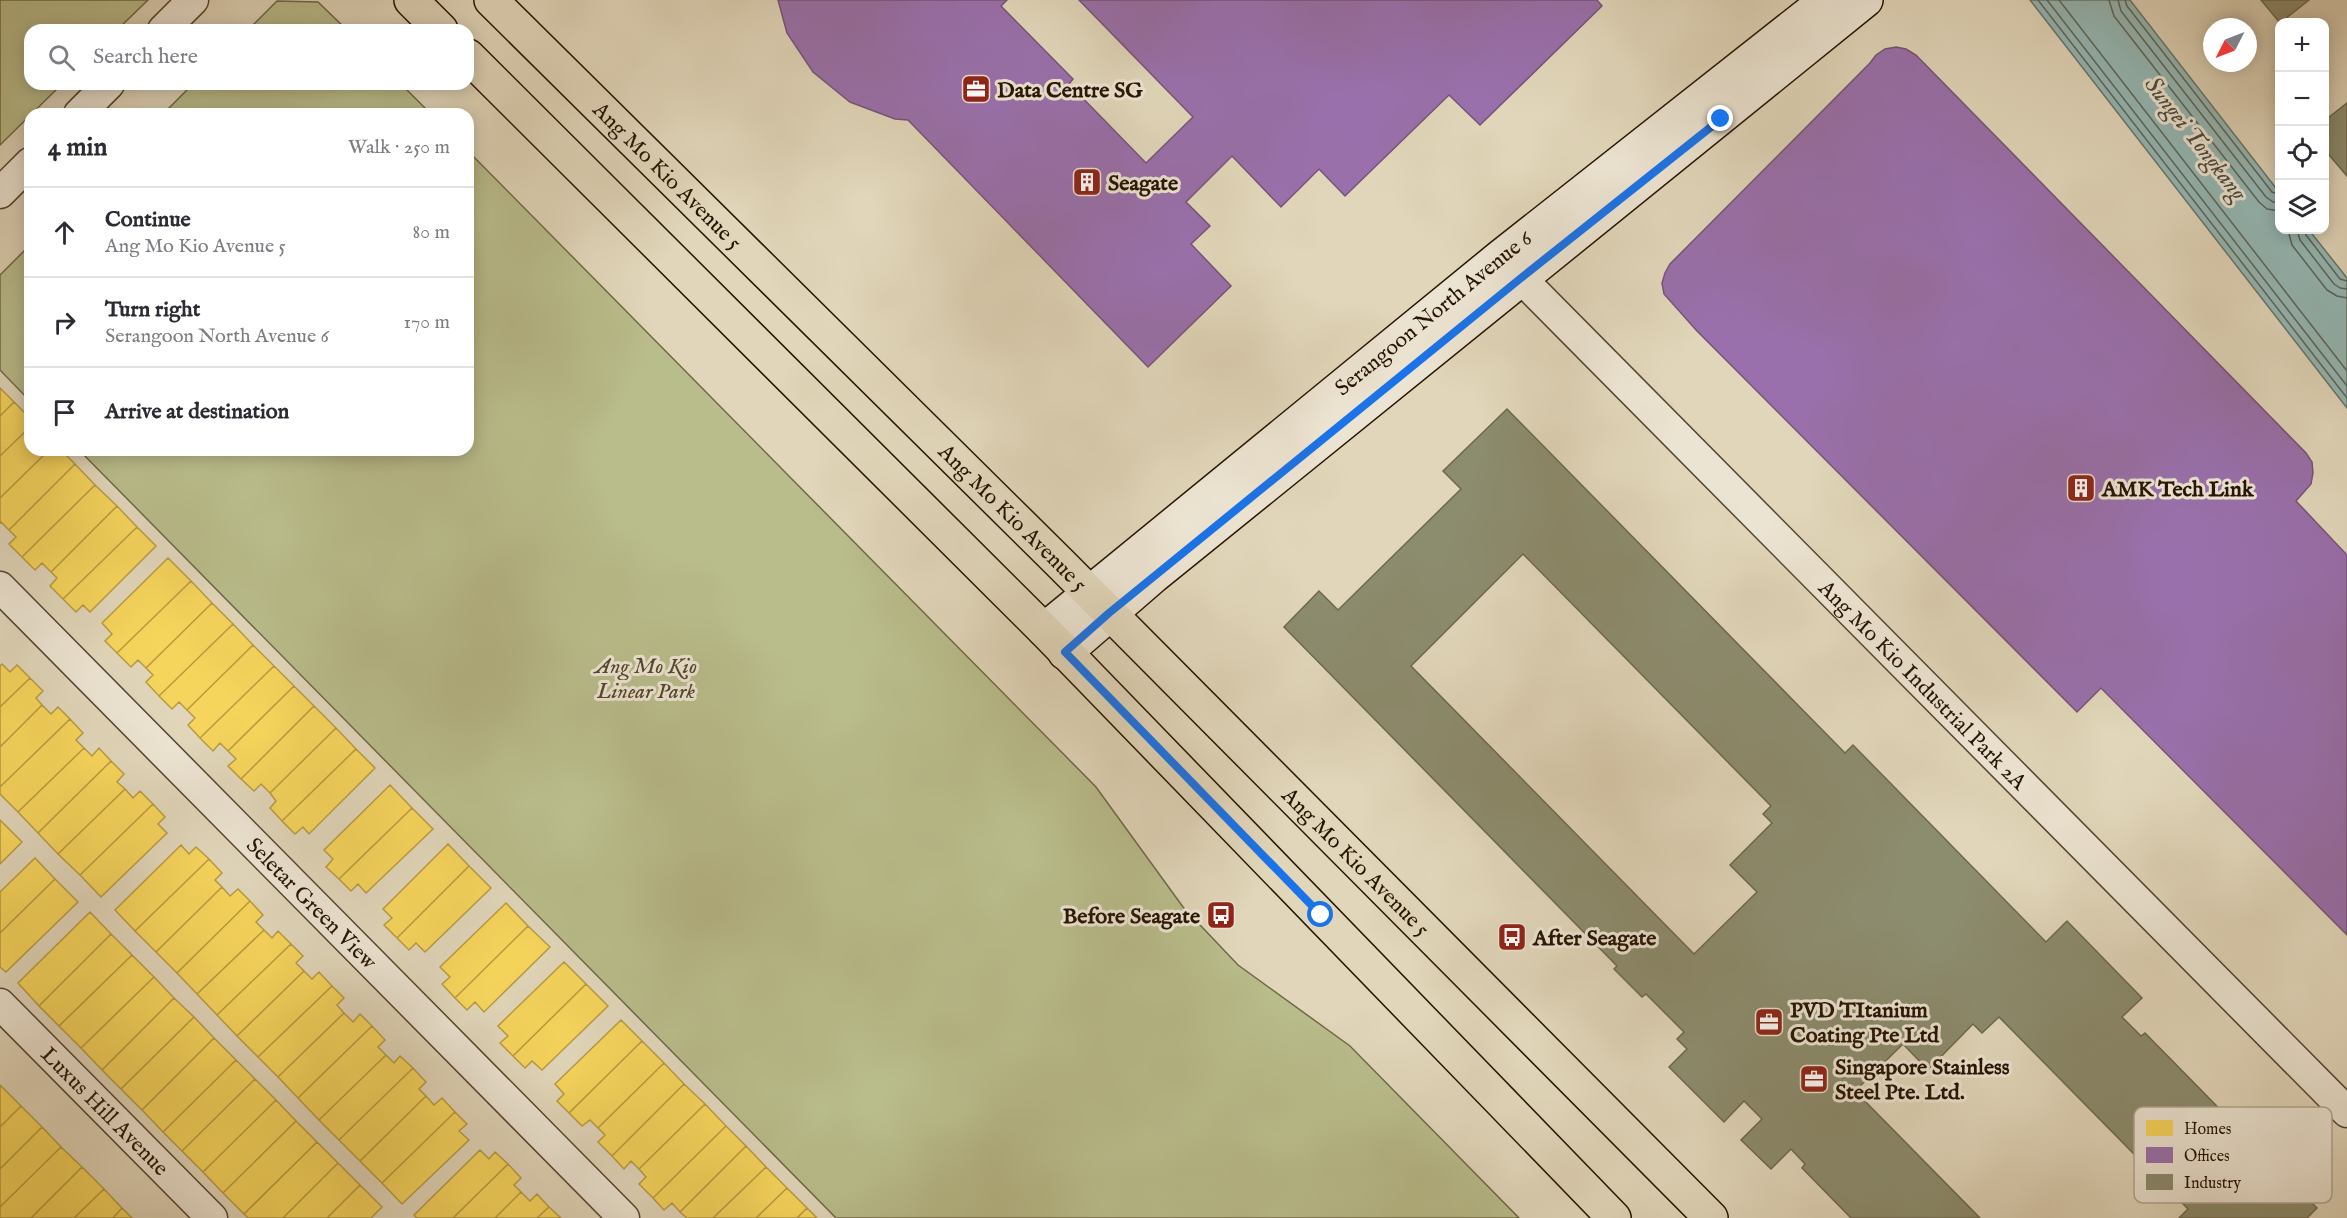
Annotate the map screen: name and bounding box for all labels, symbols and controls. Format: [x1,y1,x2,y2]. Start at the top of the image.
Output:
north arrow [2203,18,2257,72]
map controls [2275,18,2329,234]
button: + [2275,18,2329,72]
search box [24,24,474,90]
icon: search [45,41,78,74]
text: Search here [93,43,198,71]
water label: Sungei Tongkang [2137,71,2254,208]
button: − [2275,72,2329,126]
office icon: Data Centre SG [960,73,992,105]
place label: Data Centre SG [997,77,1143,105]
street label: Ang Mo Kio Avenue 5 [585,96,747,256]
route end [1707,105,1733,131]
button: locate [2275,126,2329,180]
text: 4 min [48,131,107,164]
text: Walk · 250 m [348,135,450,160]
building icon: Seagate [1071,166,1103,198]
place label: Seagate [1108,170,1178,198]
button: layers [2275,180,2329,234]
text: Continue [105,206,191,234]
icon: ahead [48,216,81,249]
text: 80 m [413,220,450,245]
street label: Serangoon North Avenue 6 [1330,225,1539,403]
text: Ang Mo Kio Avenue 5 [105,234,286,259]
text: Turn right [105,296,200,324]
icon: right [48,306,81,339]
text: 170 m [404,310,450,335]
text: Serangoon North Avenue 6 [105,324,329,349]
icon: arrive [48,396,81,429]
text: Arrive at destination [105,398,289,426]
street label: Ang Mo Kio Avenue 5 [931,438,1093,598]
building icon: AMK Tech Link [2065,472,2097,504]
place label: AMK Tech Link [2101,476,2255,504]
street label: Ang Mo Kio Industrial Park 2A [1811,574,2033,798]
park label: Ang Mo Kio Linear Park [593,653,697,706]
street label: Ang Mo Kio Avenue 5 [1274,782,1435,943]
street label: Seletar Green View [239,832,382,976]
bus stop icon: Before Seagate [1205,899,1237,931]
route start [1307,901,1333,927]
place label: Before Seagate [1063,903,1200,931]
bus stop icon: After Seagate [1496,921,1528,953]
place label: After Seagate [1532,925,1656,953]
place label: PVD TItanium Coating Pte Ltd [1790,997,1940,1050]
office icon: PVD TItanium Coating Pte Ltd [1753,1006,1785,1038]
street label: Luxus Hill Avenue [34,1041,174,1182]
place label: Singapore Stainless Steel Pte. Ltd. [1835,1054,2010,1107]
office icon: Singapore Stainless Steel Pte. Ltd. [1798,1063,1830,1095]
legend [2134,1107,2332,1203]
text: Homes [2184,1120,2232,1140]
text: Offices [2184,1147,2230,1167]
text: Industry [2184,1174,2241,1194]

